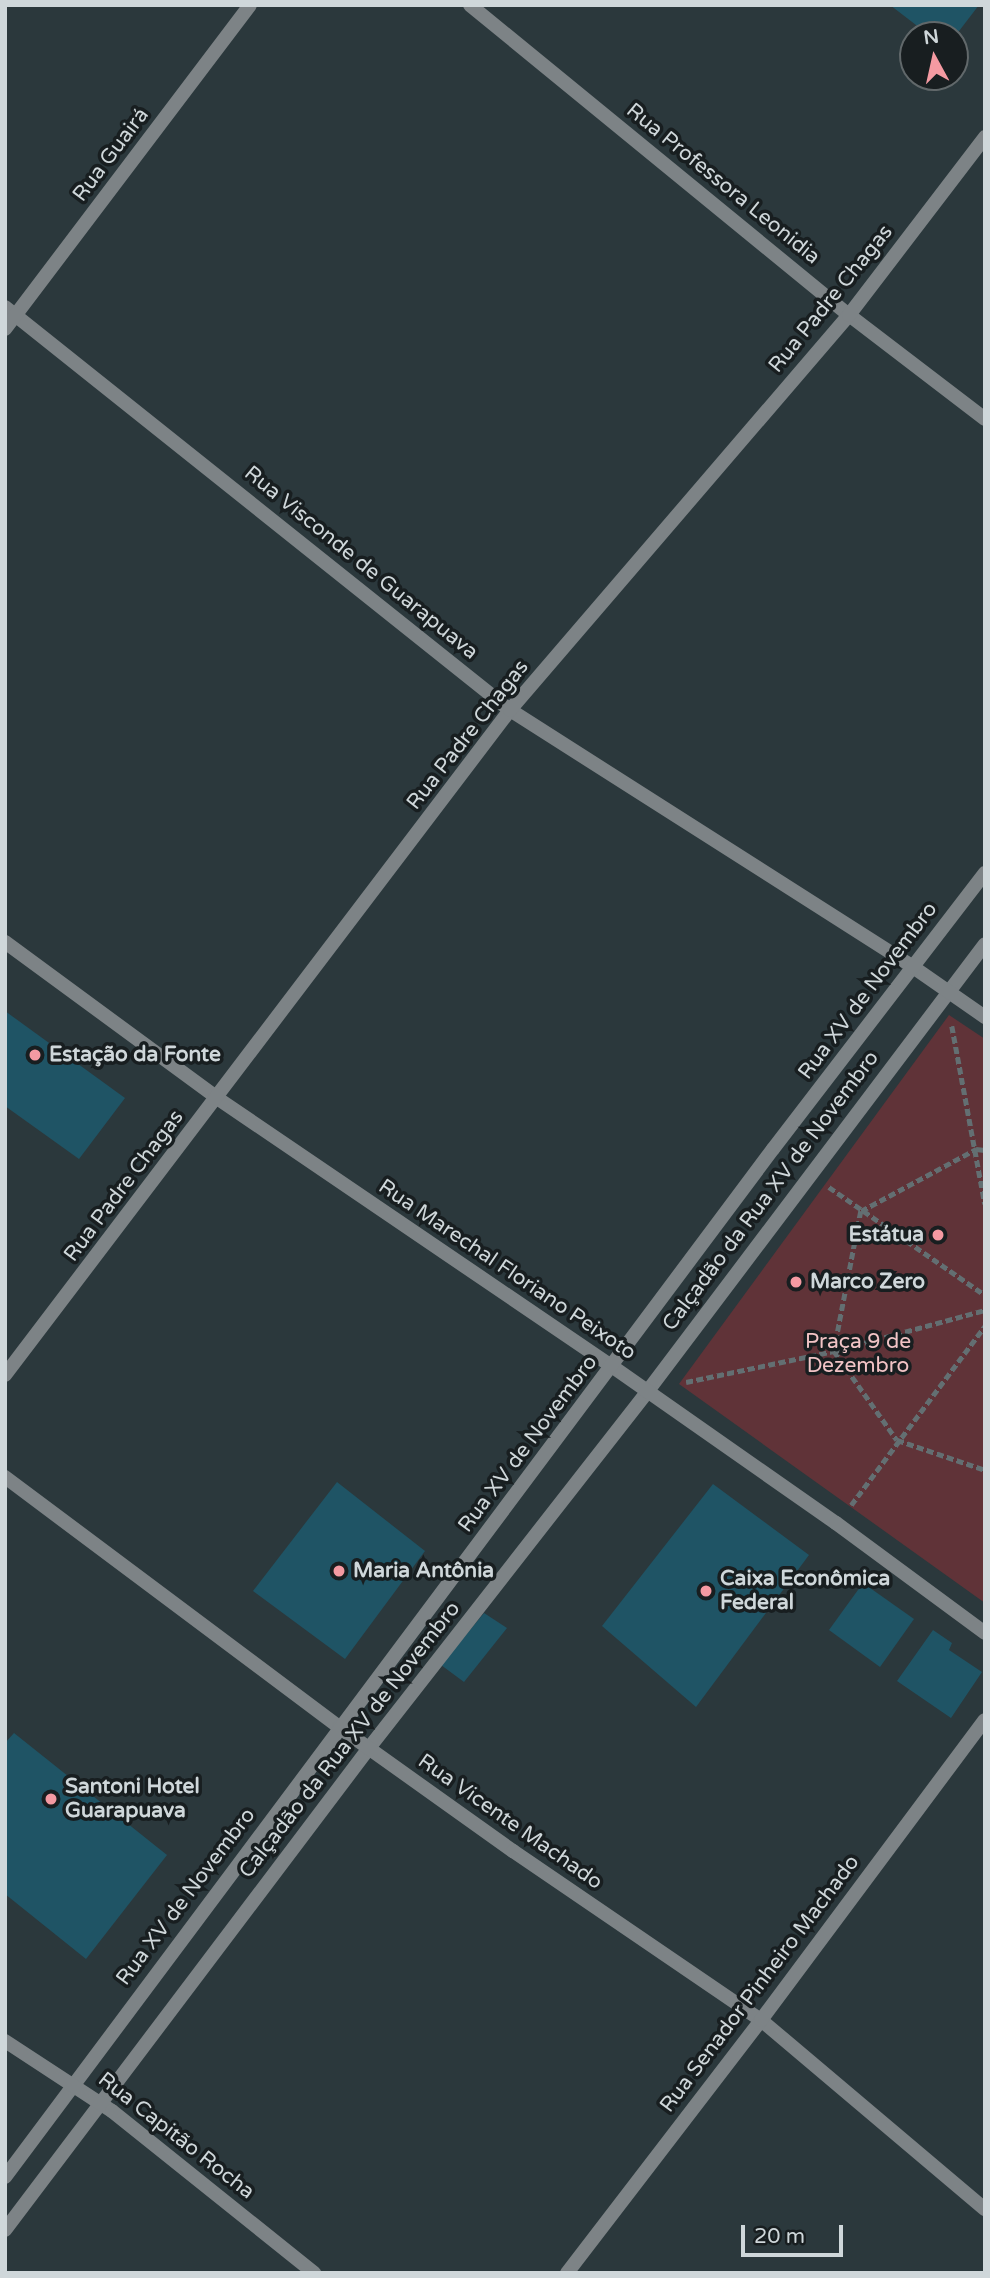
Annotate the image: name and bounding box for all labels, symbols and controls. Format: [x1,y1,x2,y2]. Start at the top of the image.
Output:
north arrow [899,21,969,91]
text: N [922,25,940,49]
street label: Rua Professora Leonidia [621,98,825,270]
street label: Rua Guairá [68,103,154,207]
street label: Rua Padre Chagas [764,220,898,378]
street label: Rua Visconde de Guarapuava [239,461,483,665]
street label: Rua Padre Chagas [402,655,534,815]
street label: Rua XV de Novembro [793,897,943,1085]
place label: Estação da Fonte [49,1042,221,1068]
street label: Calçadão da Rua XV de Novembro [657,1046,885,1336]
marker: Estação da Fonte [27,1047,43,1063]
street label: Rua Padre Chagas [59,1105,189,1267]
street label: Rua Marechal Floriano Peixoto [373,1174,641,1366]
place label: Estátua [849,1222,924,1248]
marker: Estátua [930,1227,946,1243]
place label: Marco Zero [810,1269,925,1295]
marker: Marco Zero [788,1274,804,1290]
park label: Praça 9 de Dezembro [805,1329,911,1379]
street label: Rua XV de Novembro [453,1350,603,1538]
place label: Maria Antônia [353,1558,494,1584]
marker: Maria Antônia [331,1563,347,1579]
place label: Caixa Econômica Federal [720,1566,890,1616]
marker: Caixa Econômica Federal [698,1583,714,1599]
street label: Calçadão da Rua XV de Novembro [234,1597,466,1883]
street label: Rua Vicente Machado [413,1749,607,1895]
place label: Santoni Hotel Guarapuava [65,1774,200,1824]
marker: Santoni Hotel Guarapuava [43,1791,59,1807]
street label: Rua XV de Novembro [111,1803,261,1991]
street label: Rua Senador Pinheiro Machado [655,1850,865,2118]
street label: Rua Capitão Rocha [93,2067,259,2205]
scale bar [745,2212,846,2256]
text: 20 m [754,2224,805,2249]

